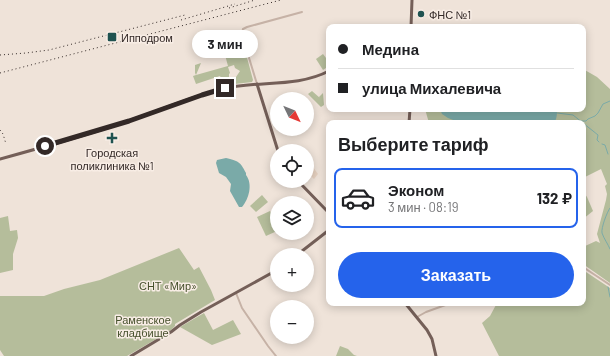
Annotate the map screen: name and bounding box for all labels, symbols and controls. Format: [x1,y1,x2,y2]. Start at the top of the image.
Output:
place label: ФНС №1 [429,8,471,21]
marker: ФНС №1 [416,9,426,19]
callout: 3 мин [192,30,258,58]
marker: Ипподром [106,31,118,43]
place label: Ипподром [121,31,173,44]
text: 3 мин [207,36,243,52]
text: Медина [362,40,419,58]
route end [216,79,234,97]
text: улица Михалевича [362,79,501,97]
north arrow [270,92,314,136]
map controls [270,92,314,344]
marker: Городская поликлиника №1 [106,132,118,144]
text: Выберите тариф [338,133,489,155]
route start [36,137,54,155]
button: locate [270,144,314,188]
place label: Городская поликлиника №1 [70,146,154,172]
icon: car [340,180,376,216]
text: Эконом [388,181,444,199]
text: 132 ₽ [537,189,572,207]
button: layers [270,196,314,240]
text: 3 мин · 08:19 [388,199,458,215]
button: + [270,248,314,292]
button: Заказать [338,252,574,298]
park label: СНТ «Мир» [139,279,197,292]
button: − [270,300,314,344]
park label: Раменское кладбище [115,313,171,339]

